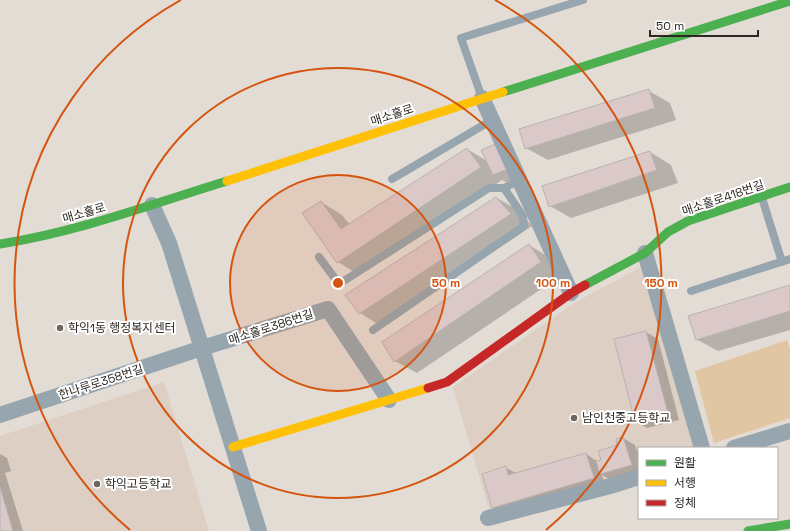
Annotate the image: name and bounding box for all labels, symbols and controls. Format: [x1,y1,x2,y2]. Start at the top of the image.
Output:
scale bar [650,12,758,38]
text: 50 m [656,18,684,34]
street label: 매소홀로 [369,101,415,129]
street label: 매소홀로418번길 [680,176,766,220]
street label: 매소홀로 [61,199,107,227]
text: 50 m [432,275,460,291]
text: 100 m [536,275,570,291]
text: 150 m [644,275,678,291]
centre of rings [331,276,345,290]
street label: 매소홀로386번길 [227,306,315,348]
place label: 학익1동 행정복지센터 [68,320,175,336]
marker: 학익1동 행정복지센터 [55,323,65,333]
street label: 한나루로358번길 [57,361,145,403]
place label: 남인천중고등학교 [582,410,670,426]
marker: 남인천중고등학교 [569,413,579,423]
legend [638,447,778,519]
text: 원활 [674,455,696,471]
text: 서행 [674,475,696,491]
place label: 학익고등학교 [105,476,171,492]
marker: 학익고등학교 [92,479,102,489]
text: 정체 [674,495,696,511]

